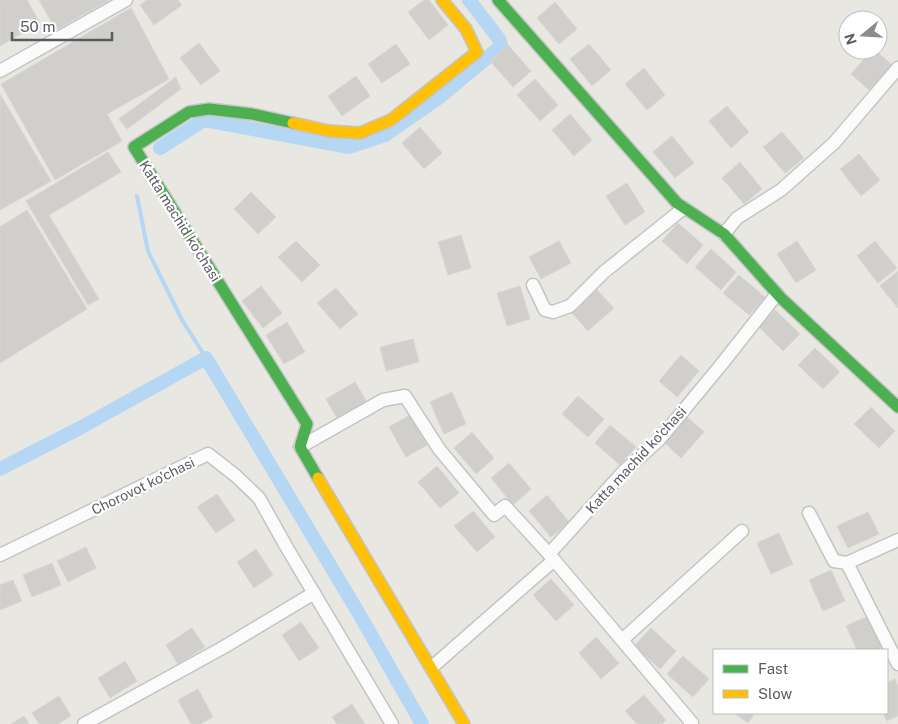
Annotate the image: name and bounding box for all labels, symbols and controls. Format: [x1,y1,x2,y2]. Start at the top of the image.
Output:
scale bar [12,10,112,42]
north arrow [838,10,888,60]
text: 50 m [20,18,55,35]
text: N [841,31,860,47]
street label: Katta machid ko'chasi [136,158,224,284]
street label: Katta machid ko'chasi [583,403,689,517]
street label: Chorovot ko'chasi [89,454,197,518]
legend [713,649,888,714]
text: Fast [758,660,788,677]
text: Slow [758,685,793,702]

